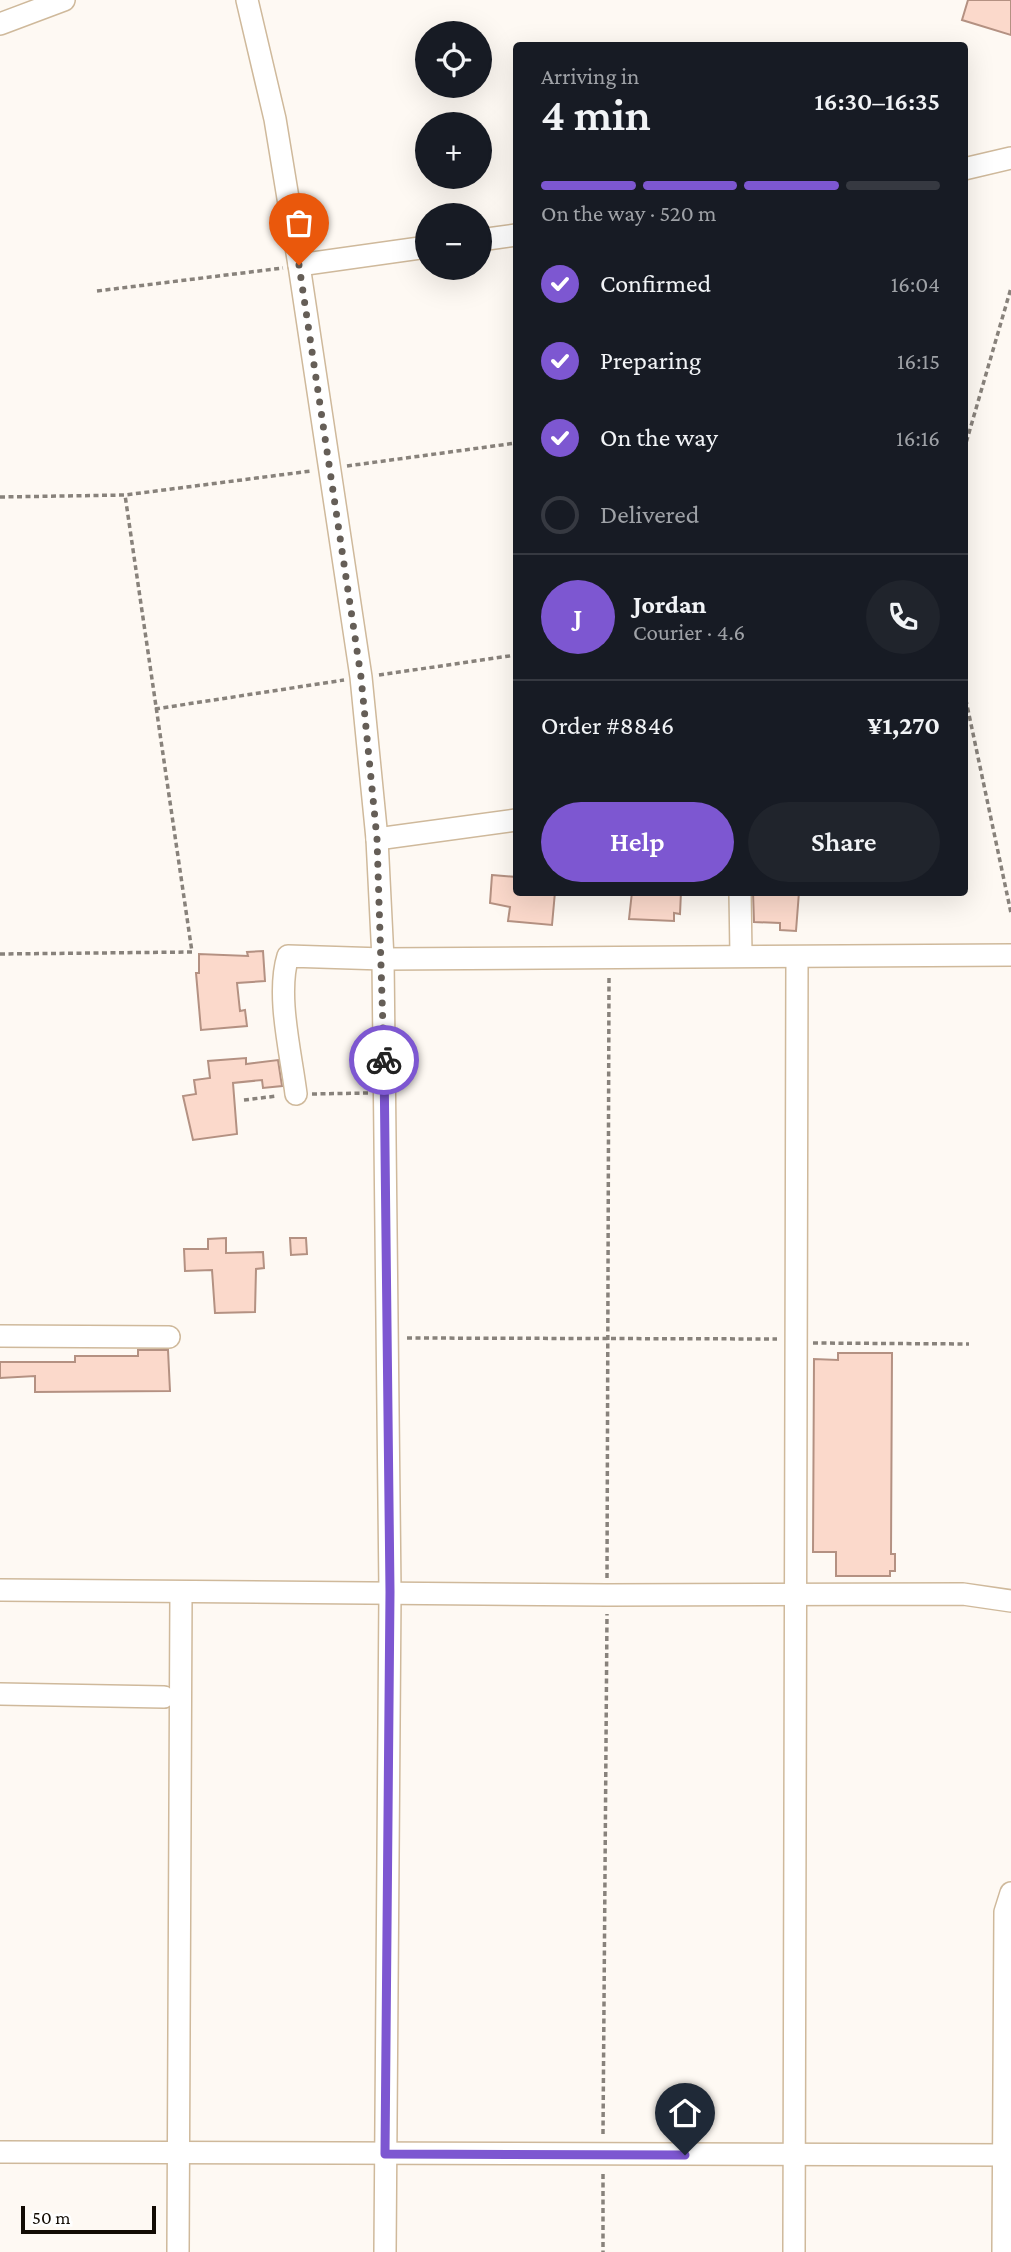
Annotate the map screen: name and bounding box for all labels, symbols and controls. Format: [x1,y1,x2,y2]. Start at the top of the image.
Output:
map controls [415,21,492,280]
button: locate [415,21,492,98]
text: Arriving in [541,63,639,89]
text: 16:30–16:35 [815,87,940,116]
text: 4 min [541,89,651,140]
button: + [415,112,492,189]
pin [269,193,329,265]
text: On the way · 520 m [541,200,717,226]
button: − [415,203,492,280]
icon: bag [280,204,318,242]
icon: check [541,265,579,303]
text: Confirmed [600,269,711,298]
text: 16:04 [891,271,940,297]
icon: check [541,342,579,380]
text: Preparing [600,346,701,375]
text: 16:15 [897,348,940,374]
icon: check [541,419,579,457]
text: On the way [600,423,718,452]
text: 16:16 [896,425,940,451]
text: Delivered [600,500,699,529]
button: phone [866,580,940,654]
text: Jordan [633,590,707,619]
text: J [574,603,582,632]
text: Courier · 4.6 [633,619,745,645]
text: Order #8846 [541,711,674,740]
text: ¥1,270 [868,711,940,740]
button: Help [541,802,734,882]
button: Share [748,802,940,882]
courier [349,1025,419,1095]
icon: bike [365,1041,403,1079]
pin [655,2083,715,2155]
icon: home [666,2094,704,2132]
scale bar [21,2203,156,2235]
text: 50 m [32,2207,71,2228]

